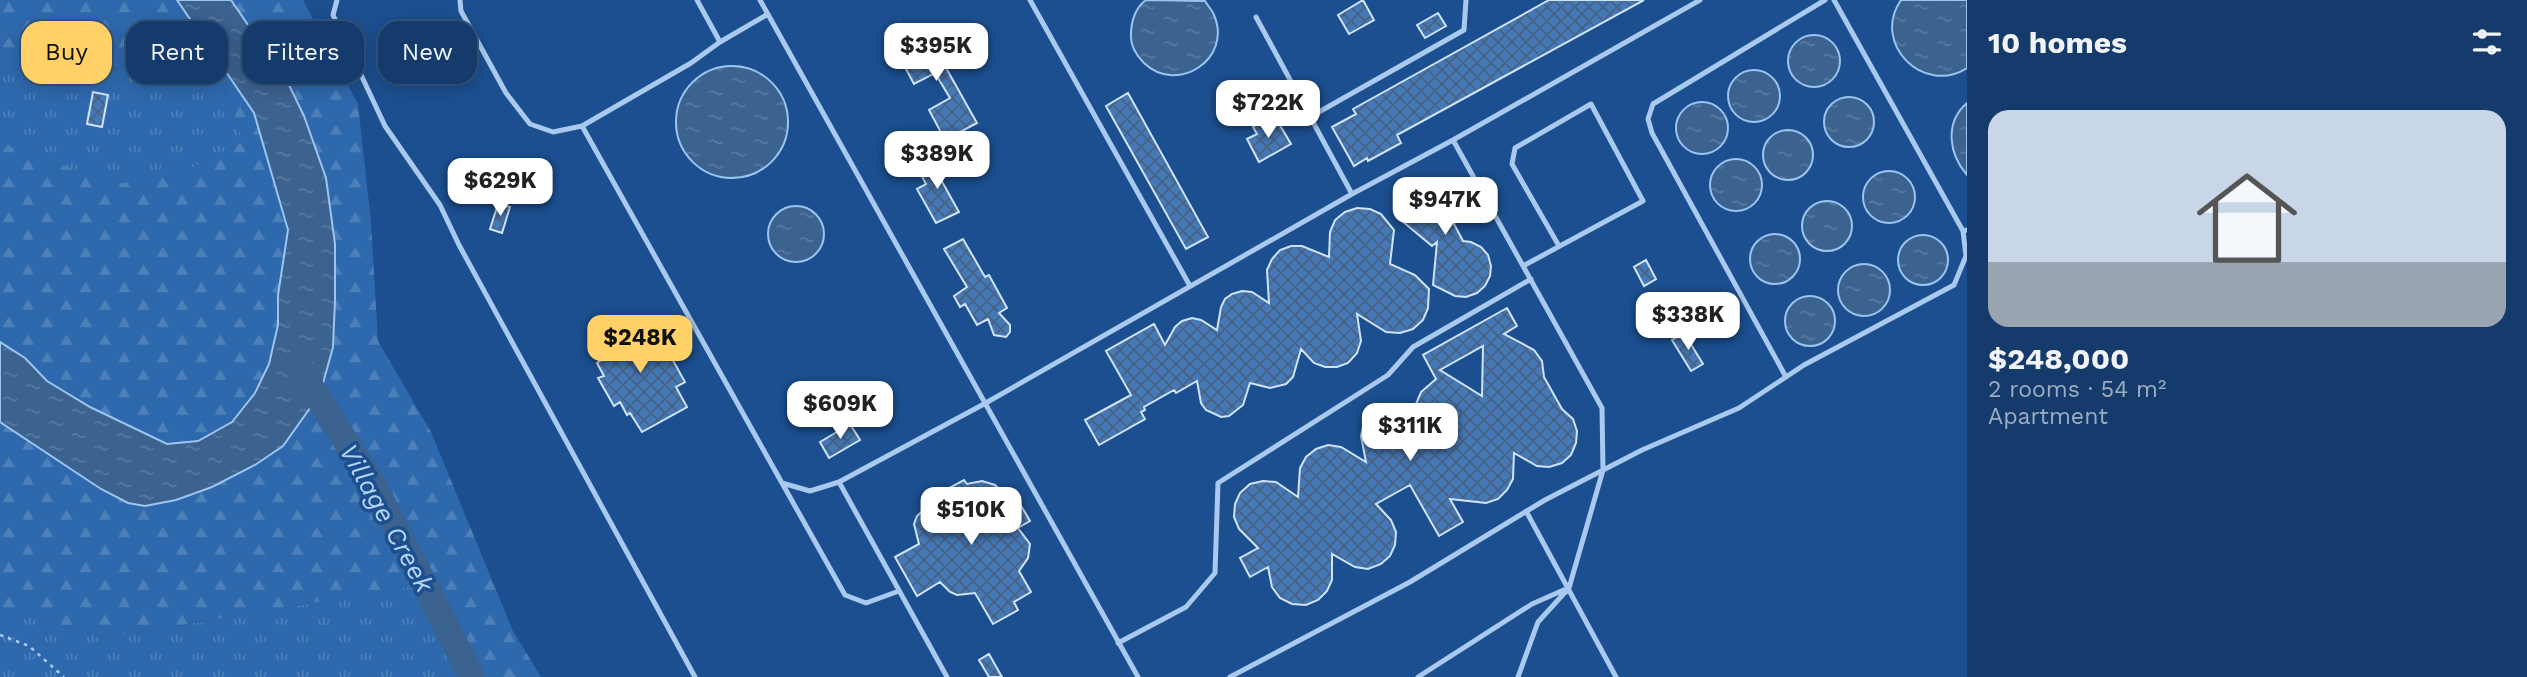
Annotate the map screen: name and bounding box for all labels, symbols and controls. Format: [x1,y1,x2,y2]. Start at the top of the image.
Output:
chip: Buy [21,21,112,84]
chip: Rent [126,21,228,84]
chip: Filters [242,21,364,84]
chip: New [378,21,477,84]
icon: filters [2468,23,2506,61]
pin: $395K [887,24,985,83]
text: 10 homes [1988,25,2127,60]
text: $395K [900,32,972,59]
pin: $722K [1219,80,1317,140]
text: $722K [1232,89,1304,116]
pin: $389K [888,132,986,191]
text: $389K [901,140,973,167]
icon: home [2184,155,2310,281]
pin: $629K [451,158,549,218]
text: $629K [464,167,536,194]
pin: $947K [1396,177,1494,237]
text: $947K [1409,186,1481,213]
pin: $338K [1639,292,1737,352]
text: $338K [1652,301,1724,328]
pin: $248K [591,316,689,375]
text: $248K [603,324,677,351]
text: $248,000 [1988,341,2129,376]
text: 2 rooms · 54 m² [1988,376,2166,403]
pin: $609K [791,382,889,441]
text: $609K [803,390,877,417]
text: Apartment [1988,403,2108,430]
pin: $311K [1361,404,1459,463]
text: $311K [1378,412,1442,439]
water label: Village Creek [334,439,441,598]
pin: $510K [922,488,1020,547]
text: $510K [937,496,1005,523]

